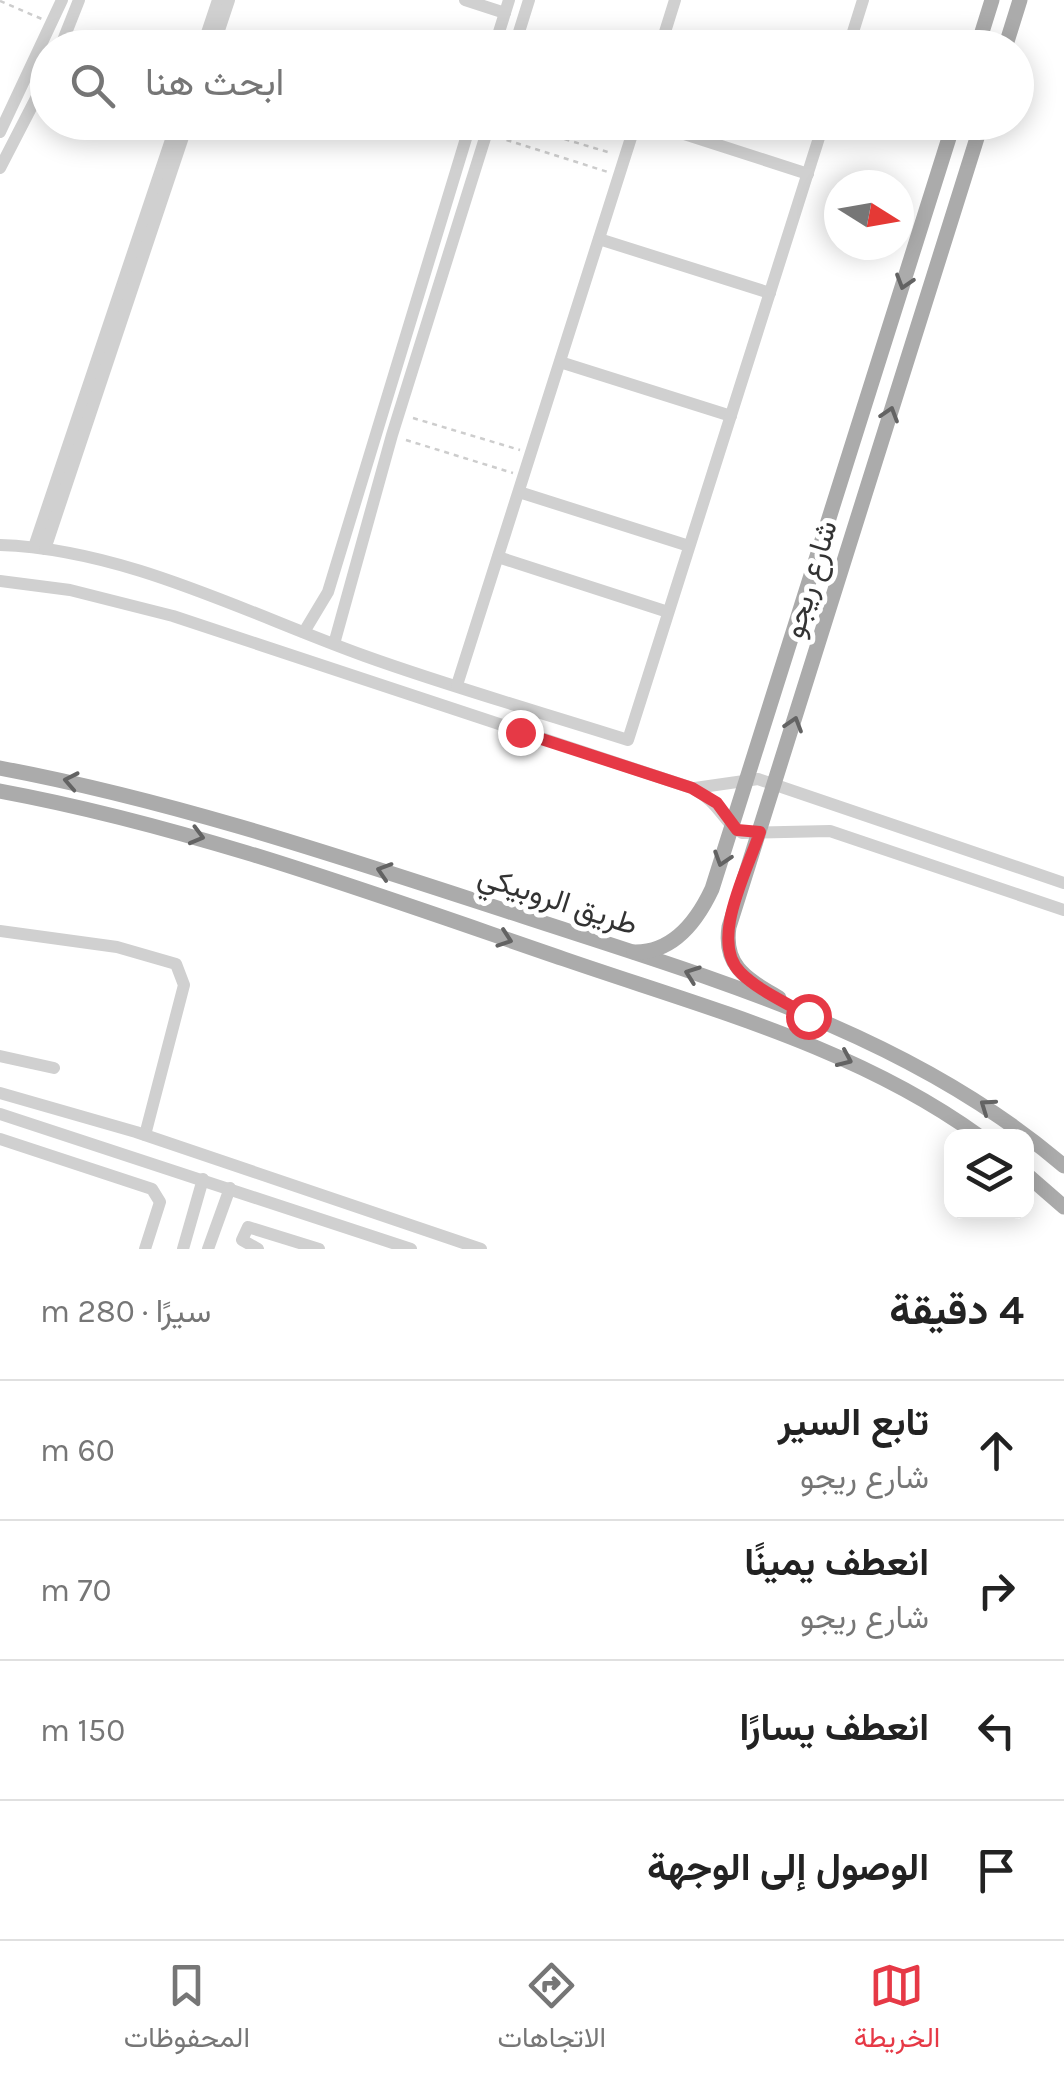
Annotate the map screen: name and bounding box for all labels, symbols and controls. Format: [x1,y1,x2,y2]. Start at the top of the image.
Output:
search box [30,30,1034,140]
icon: search [65,58,120,113]
text: ابحث هنا [145,60,284,105]
north arrow [824,170,914,260]
one-way arrow [895,273,915,290]
one-way arrow [879,406,899,423]
street label: شارع ريجو [775,516,847,643]
route end [498,710,544,756]
one-way arrow [782,716,803,733]
one-way arrow [63,771,80,792]
one-way arrow [188,824,205,845]
one-way arrow [713,850,734,867]
street label: طريق الروبيكي [472,857,642,948]
one-way arrow [376,862,393,882]
one-way arrow [496,927,513,948]
one-way arrow [684,965,701,986]
route start [786,994,832,1040]
one-way arrow [835,1047,853,1067]
one-way arrow [980,1100,999,1118]
map controls [944,1129,1034,1219]
button: layers [944,1129,1034,1219]
text: 4 دقيقة [889,1285,1024,1335]
text: سيرًا · 280 m [40,1293,211,1330]
text: تابع السير [778,1400,929,1445]
icon: ahead [969,1423,1024,1478]
text: 60 m [40,1432,115,1469]
text: شارع ريجو [800,1459,929,1496]
text: انعطف يمينًا [744,1540,929,1585]
icon: right [969,1563,1024,1618]
text: 70 m [40,1572,112,1609]
text: شارع ريجو [800,1599,929,1636]
icon: left [969,1703,1024,1758]
text: انعطف يسارًا [740,1705,929,1750]
text: 150 m [40,1712,125,1749]
icon: arrive [969,1843,1024,1898]
text: الوصول إلى الوجهة [647,1845,929,1890]
tab: المحفوظات [124,1958,250,2062]
tab: الاتجاهات [497,1958,606,2062]
tab: الخريطة [854,1958,940,2062]

